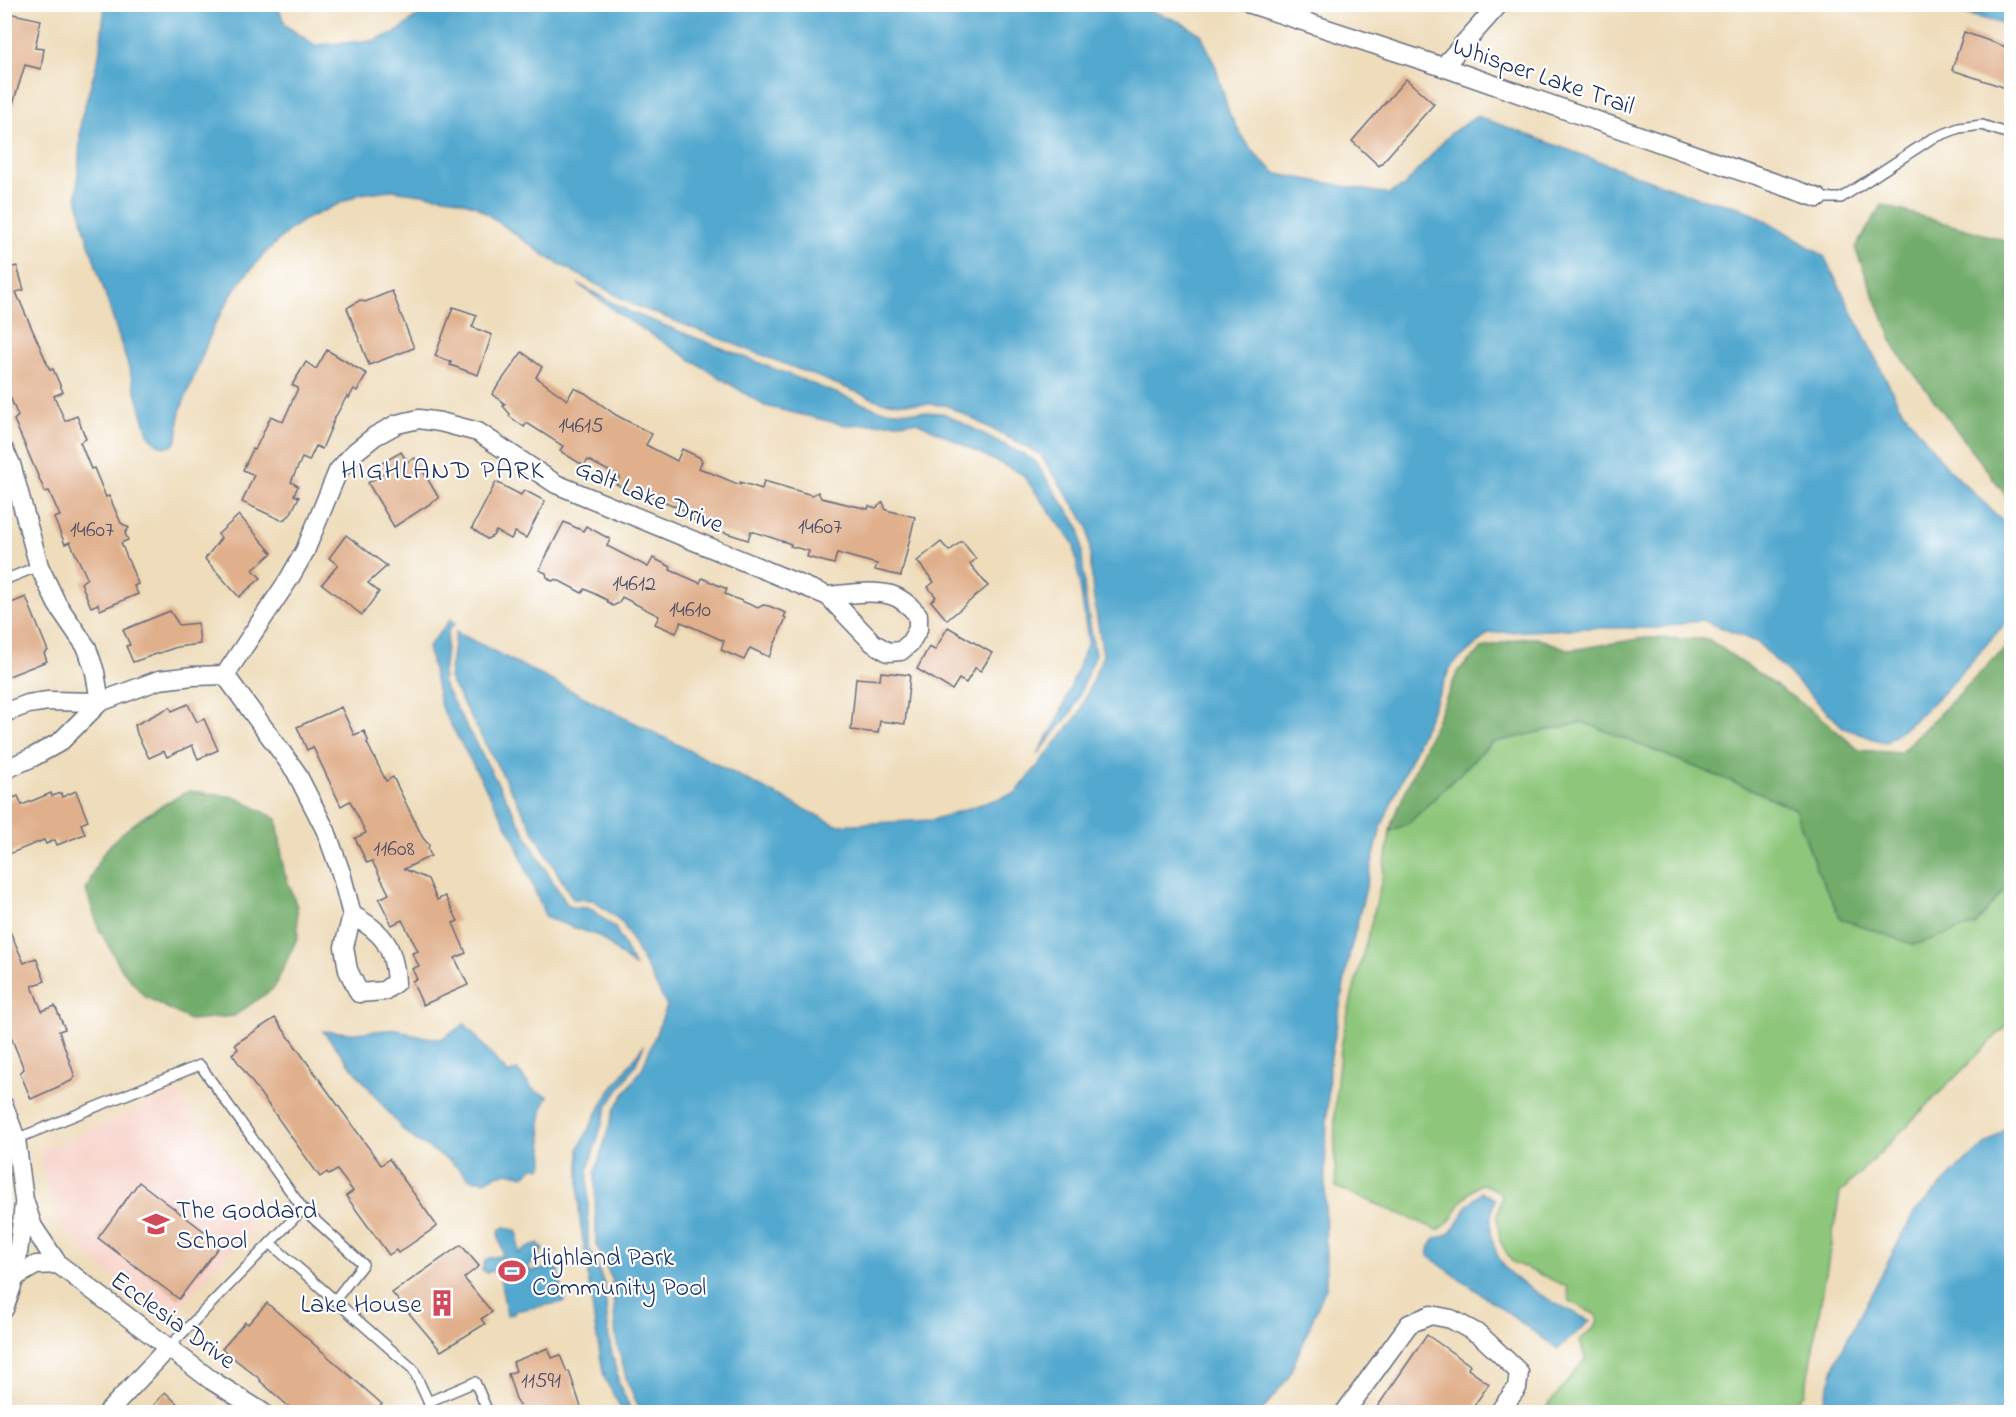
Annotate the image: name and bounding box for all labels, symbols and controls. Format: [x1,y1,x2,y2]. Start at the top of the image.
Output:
street label: Whisper Lake Trail [1447,29,1639,127]
house number: 14615 [558,411,604,443]
street label: Galt Lake Drive [569,451,729,545]
district label: HIGHLAND PARK [341,452,545,491]
house number: 14607 [798,512,842,544]
house number: 14607 [70,515,114,547]
house number: 14612 [612,569,656,601]
house number: 14610 [669,595,711,627]
house number: 11608 [373,834,415,866]
place label: The Goddard School [176,1193,318,1261]
school or university icon: The Goddard School [141,1209,171,1239]
place label: Highland Park Community Pool [532,1240,706,1308]
sports icon: Highland Park Community Pool [497,1256,527,1286]
street label: Ecclesia Drive [101,1263,243,1380]
place label: Lake House [301,1287,422,1325]
building icon: Lake House [427,1288,457,1318]
house number: 11591 [521,1366,561,1398]

